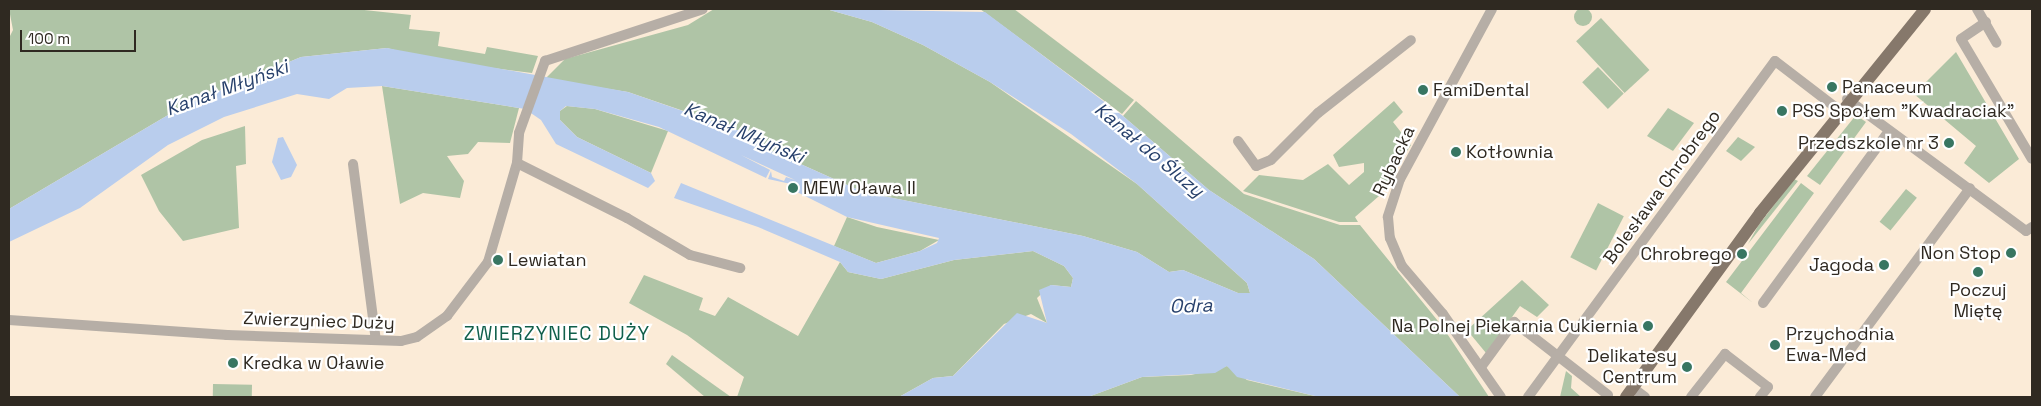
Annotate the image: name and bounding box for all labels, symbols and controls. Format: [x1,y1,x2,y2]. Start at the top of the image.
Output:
scale bar [22,20,139,52]
text: 100 m [28,29,70,48]
water label: Kanał Młyński [163,55,291,121]
place label: Panaceum [1842,76,1932,98]
place label: FamiDental [1433,79,1529,101]
marker: Panaceum [1826,81,1838,93]
marker: FamiDental [1417,84,1429,96]
water label: Kanał Młyński [680,97,808,169]
water label: Kanał do Śluzy [1090,98,1208,202]
place label: PSS Społem "Kwadraciak" [1792,100,2014,122]
marker: PSS Społem "Kwadraciak" [1776,105,1788,117]
street label: Bolesława Chrobrego [1599,106,1725,268]
street label: Rybacka [1368,123,1420,199]
place label: Przedszkole nr 3 [1798,132,1939,154]
marker: Przedszkole nr 3 [1943,137,1955,149]
place label: Kotłownia [1466,141,1553,163]
marker: Kotłownia [1450,146,1462,158]
place label: MEW Oława II [803,177,916,199]
marker: MEW Oława II [787,182,799,194]
place label: Non Stop [1921,242,2001,264]
place label: Chrobrego [1640,243,1732,265]
marker: Non Stop [2005,247,2017,259]
marker: Chrobrego [1736,248,1748,260]
place label: Lewiatan [508,249,586,271]
marker: Lewiatan [492,254,504,266]
place label: Jagoda [1809,254,1874,276]
marker: Jagoda [1878,259,1890,271]
marker: Poczuj Miętę [1972,266,1984,278]
place label: Poczuj Miętę [1950,280,2006,322]
water label: Odra [1169,294,1213,318]
street label: Zwierzyniec Duży [243,308,395,334]
place label: Na Polnej Piekarnia Cukiernia [1391,315,1638,337]
marker: Na Polnej Piekarnia Cukiernia [1642,320,1654,332]
district label: ZWIERZYNIEC DUŻY [462,323,652,345]
place label: Przychodnia Ewa-Med [1786,324,1894,366]
marker: Przychodnia Ewa-Med [1768,338,1782,352]
place label: Delikatesy Centrum [1587,346,1677,388]
place label: Kredka w Oławie [243,352,385,374]
marker: Kredka w Oławie [227,357,239,369]
marker: Delikatesy Centrum [1681,361,1693,373]

